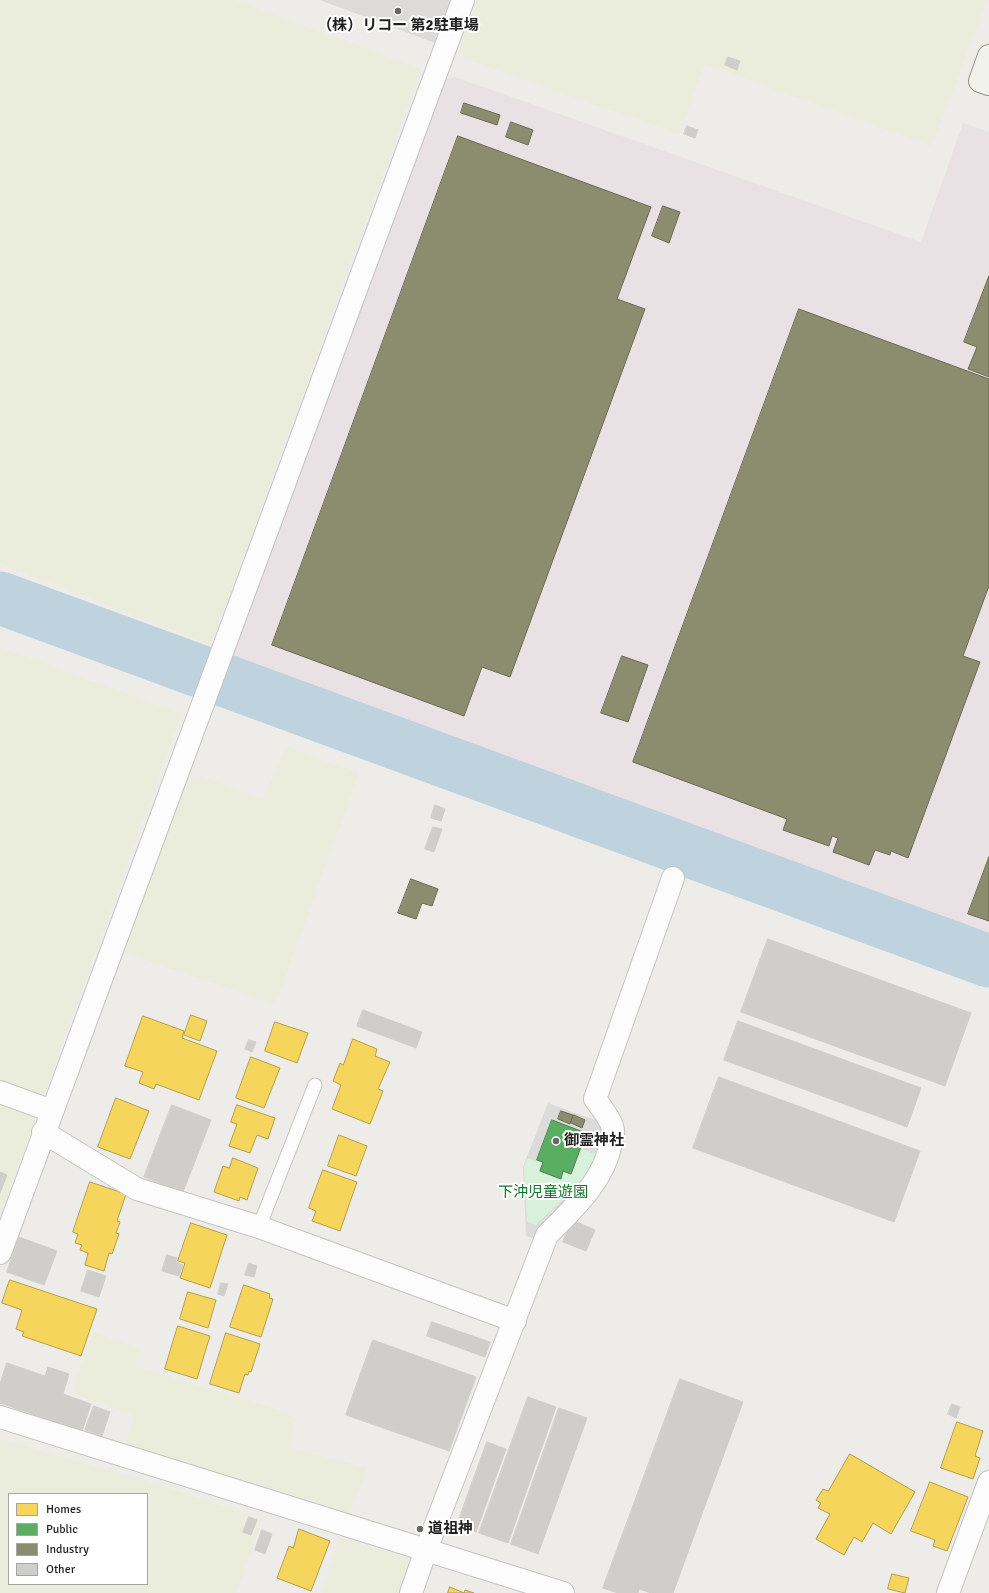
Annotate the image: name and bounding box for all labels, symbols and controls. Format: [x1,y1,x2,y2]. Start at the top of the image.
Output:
marker: （株）リコー 第2駐車場 [393,6,403,16]
place label: （株）リコー 第2駐車場 [317,17,479,35]
place label: 御霊神社 [564,1132,624,1150]
marker: 御霊神社 [551,1136,561,1146]
park label: 下沖児童遊園 [498,1184,588,1202]
legend [8,1493,148,1585]
text: Homes [46,1502,81,1517]
place label: 道祖神 [428,1520,473,1538]
text: Public [46,1522,78,1537]
marker: 道祖神 [415,1524,425,1534]
text: Industry [46,1542,89,1557]
text: Other [46,1562,75,1577]

